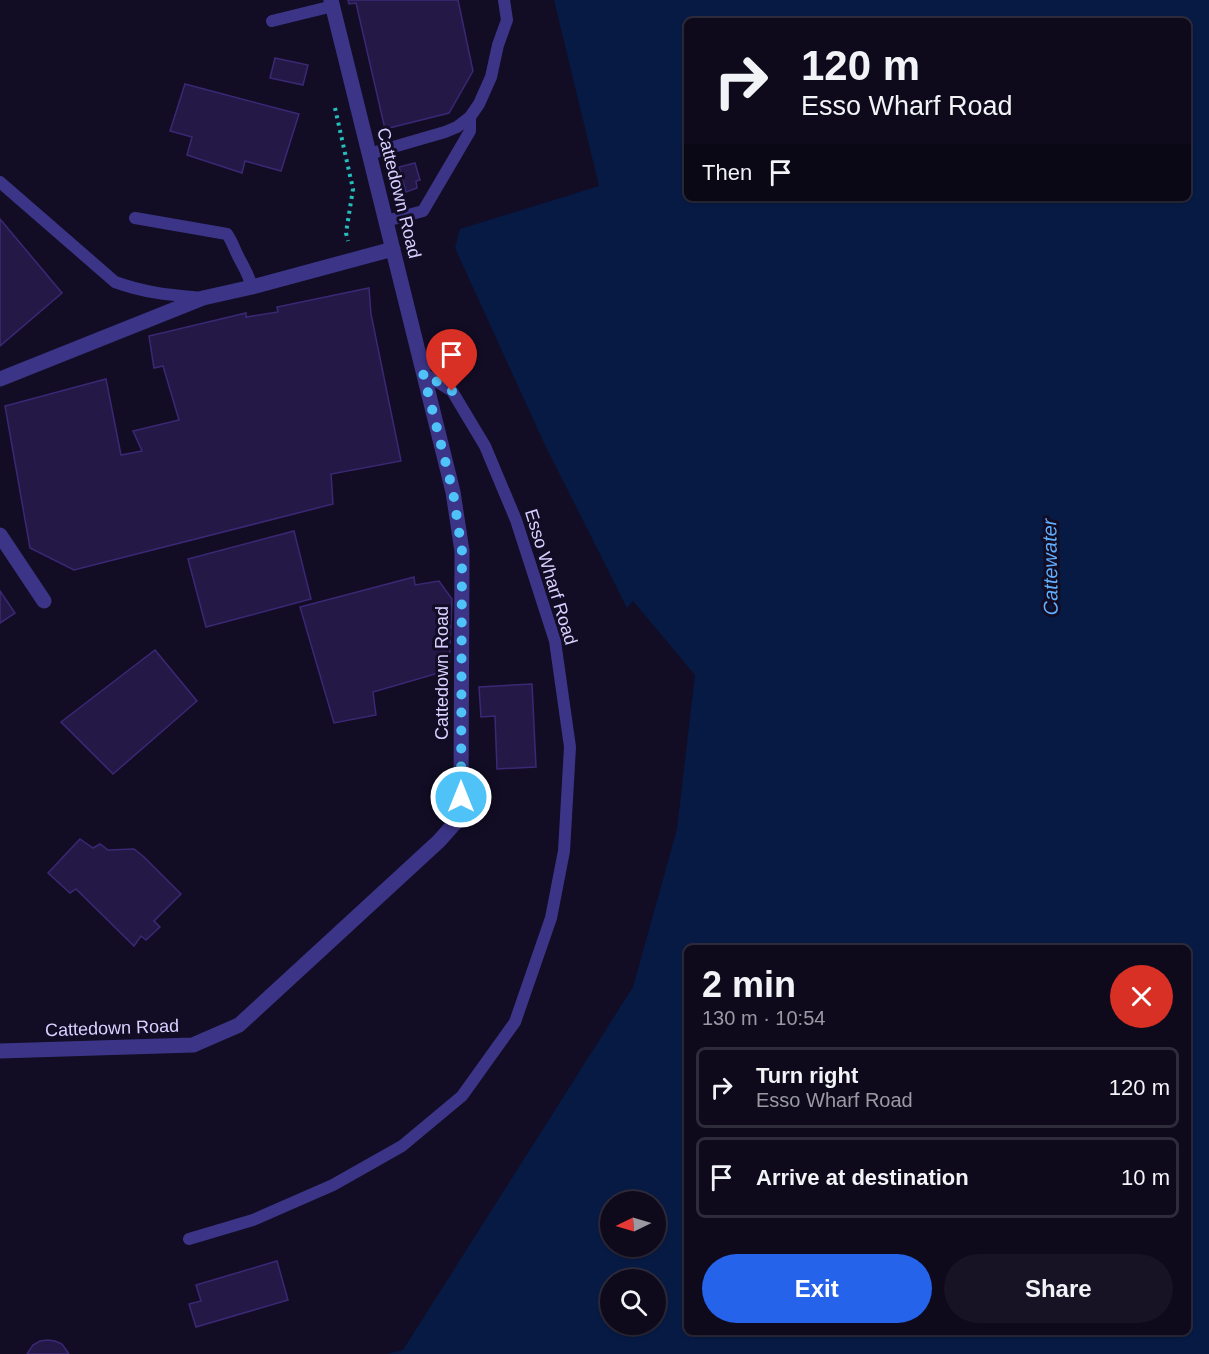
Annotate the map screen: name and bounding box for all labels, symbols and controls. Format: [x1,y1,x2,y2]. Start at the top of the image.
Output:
icon: right [702,42,780,120]
text: 120 m [801,42,920,89]
text: Esso Wharf Road [801,91,1013,121]
street label: Cattedown Road [373,126,425,260]
icon: arrive [764,156,797,189]
text: Then [702,160,752,185]
pin [426,329,477,391]
icon: arrive [435,338,468,371]
street label: Esso Wharf Road [521,507,581,647]
water label: Cattewater [1038,517,1062,616]
street label: Cattedown Road [432,606,452,740]
position arrow [429,765,493,829]
text: 2 min [702,964,796,1005]
button: close [1110,965,1173,1028]
text: 130 m · 10:54 [702,1007,825,1029]
street label: Cattedown Road [45,1016,179,1040]
text: Turn right [756,1063,858,1088]
icon: right [705,1071,738,1104]
text: 120 m [1109,1075,1170,1100]
text: Esso Wharf Road [756,1089,913,1111]
icon: arrive [705,1161,738,1194]
text: Arrive at destination [756,1165,969,1190]
text: 10 m [1121,1165,1170,1190]
north arrow [600,1191,666,1257]
map controls [600,1191,666,1335]
button: Exit [702,1254,932,1323]
button: Share [944,1254,1173,1323]
button: search [600,1269,666,1335]

